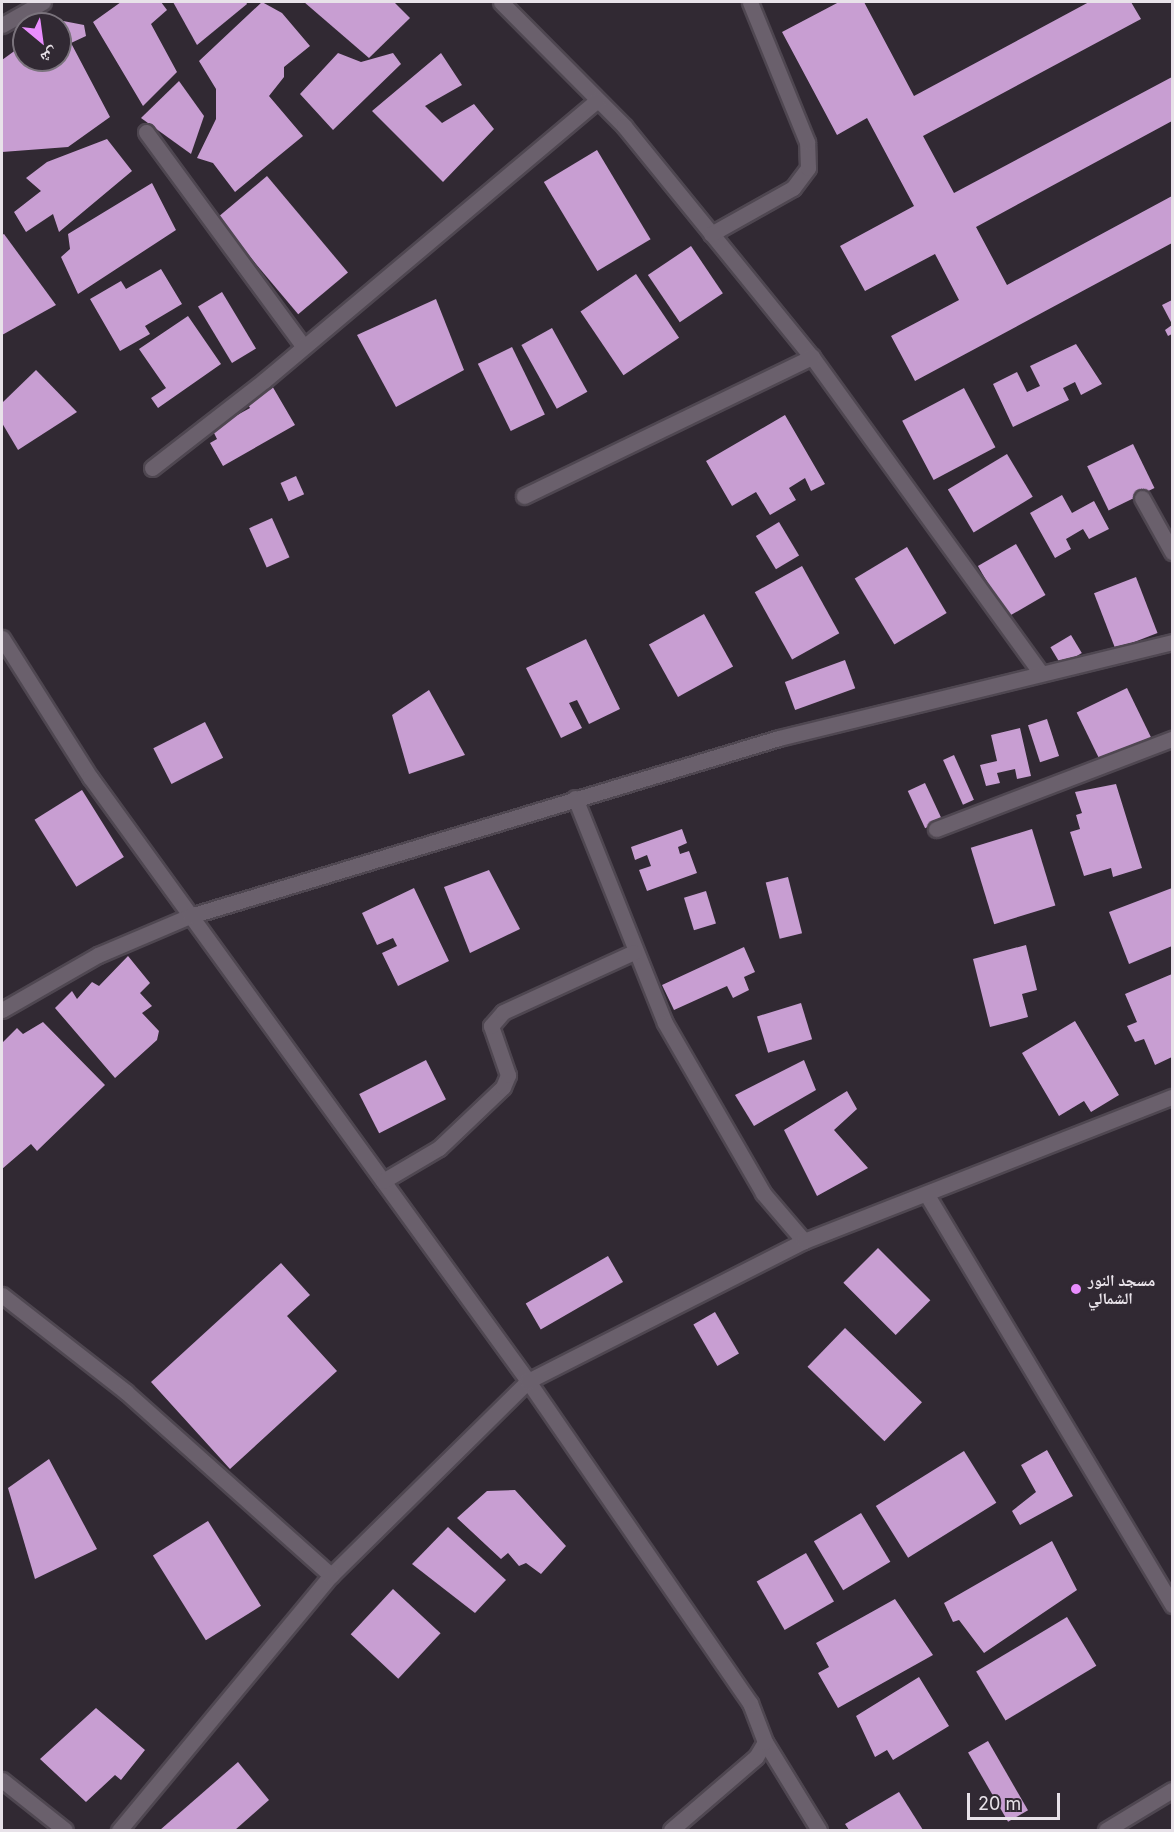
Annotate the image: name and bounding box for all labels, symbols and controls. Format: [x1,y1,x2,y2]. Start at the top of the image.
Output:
north arrow [12,12,72,72]
text: ش [37,43,62,69]
place label: مسجد النور الشمالي [1088,1270,1155,1308]
marker: مسجد النور الشمالي [1069,1282,1083,1296]
scale bar [970,1781,1063,1819]
text: 20 m [978,1793,1021,1814]

